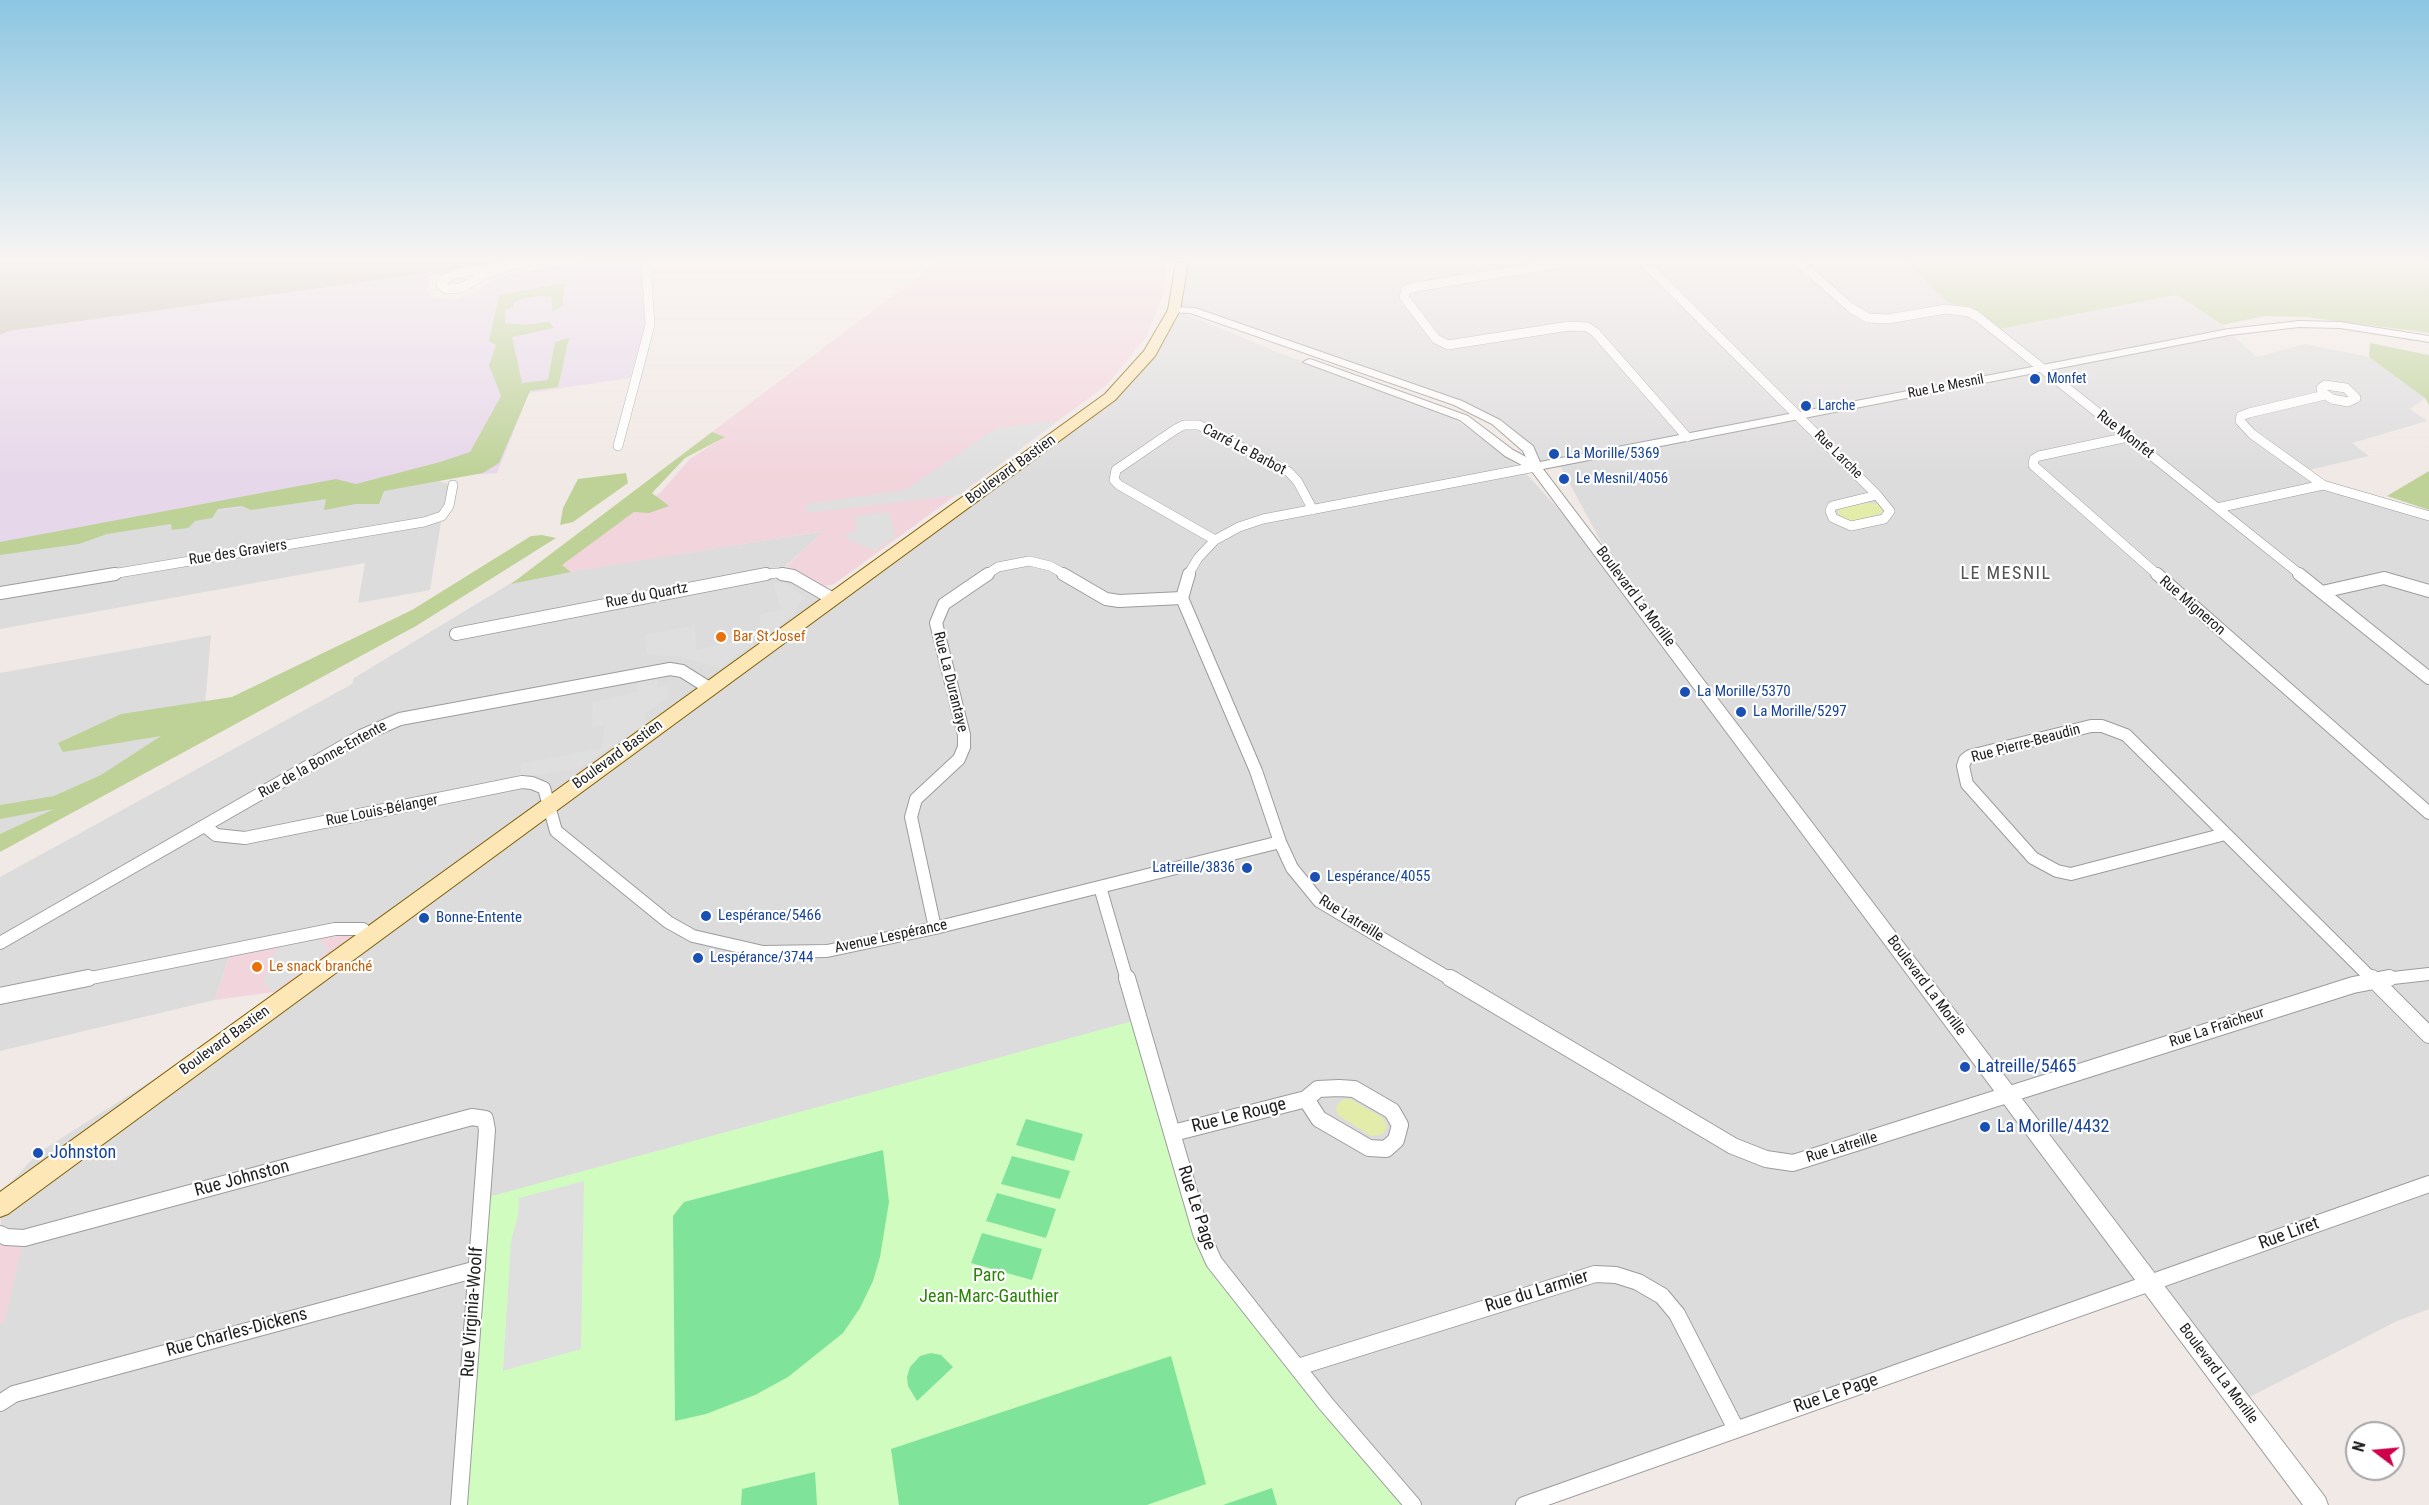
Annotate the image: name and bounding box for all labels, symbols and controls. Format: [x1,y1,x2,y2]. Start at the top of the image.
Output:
street label: Rue Le Mesnil [1907,371,1985,403]
place label: Monfet [2047,371,2086,387]
marker: Monfet [2028,372,2042,386]
place label: Larche [1818,398,1855,414]
marker: Larche [1799,399,1813,413]
street label: Rue Monfet [2093,407,2157,463]
street label: Carré Le Barbot [1199,420,1289,480]
street label: Rue Larche [1810,427,1866,483]
street label: Boulevard Bastien [963,431,1059,509]
place label: La Morille/5369 [1566,445,1660,463]
marker: La Morille/5369 [1547,447,1561,461]
place label: Le Mesnil/4056 [1576,470,1668,488]
marker: Le Mesnil/4056 [1557,472,1571,486]
street label: Rue des Graviers [188,536,288,570]
street label: Boulevard La Morille [1591,543,1679,651]
district label: LE MESNIL [1960,563,2052,585]
street label: Rue Migneron [2155,573,2229,639]
street label: Rue du Quartz [604,579,690,613]
place label: Bar St Josef [733,628,805,646]
marker: Bar St Josef [714,630,728,644]
street label: Rue La Durantaye [929,630,971,734]
place label: La Morille/5370 [1697,683,1791,701]
marker: La Morille/5370 [1678,685,1692,699]
place label: La Morille/5297 [1753,703,1847,721]
marker: La Morille/5297 [1734,705,1748,719]
street label: Boulevard Bastien [570,716,666,794]
street label: Rue de la Bonne-Entente [256,717,390,803]
street label: Rue Pierre-Beaudin [1970,721,2082,767]
street label: Rue Louis-Bélanger [324,791,440,831]
place label: Latreille/3836 [1152,859,1235,877]
marker: Latreille/3836 [1240,861,1254,875]
place label: Lespérance/4055 [1327,868,1430,886]
marker: Lespérance/4055 [1308,870,1322,884]
street label: Rue Latreille [1315,892,1387,946]
place label: Lespérance/5466 [718,907,821,925]
place label: Bonne-Entente [436,909,522,927]
marker: Lespérance/5466 [699,909,713,923]
marker: Bonne-Entente [417,911,431,925]
street label: Avenue Lespérance [833,916,949,958]
street label: Boulevard La Morille [1882,932,1970,1040]
place label: Lespérance/3744 [710,949,813,967]
marker: Lespérance/3744 [691,951,705,965]
place label: Le snack branché [269,958,372,976]
marker: Le snack branché [250,960,264,974]
street label: Boulevard Bastien [177,1002,273,1080]
street label: Rue La Fraîcheur [2167,1004,2267,1052]
place label: Latreille/5465 [1977,1056,2076,1078]
marker: Latreille/5465 [1958,1060,1972,1074]
street label: Rue Le Rouge [1190,1094,1288,1138]
place label: La Morille/4432 [1997,1116,2109,1138]
marker: La Morille/4432 [1978,1120,1992,1134]
street label: Rue Latreille [1804,1129,1880,1167]
place label: Johnston [50,1142,116,1164]
marker: Johnston [31,1146,45,1160]
street label: Rue Johnston [192,1156,292,1202]
street label: Rue Le Page [1172,1163,1220,1253]
street label: Rue Liret [2256,1213,2322,1255]
street label: Rue Virginia-Woolf [458,1246,488,1378]
park label: Parc Jean-Marc-Gauthier [919,1265,1059,1308]
street label: Rue du Larmier [1483,1266,1591,1318]
street label: Rue Charles-Dickens [164,1304,310,1362]
street label: Boulevard La Morille [2174,1320,2262,1428]
street label: Rue Le Page [1791,1370,1881,1418]
north arrow [2345,1421,2405,1481]
text: N [2349,1439,2370,1454]

